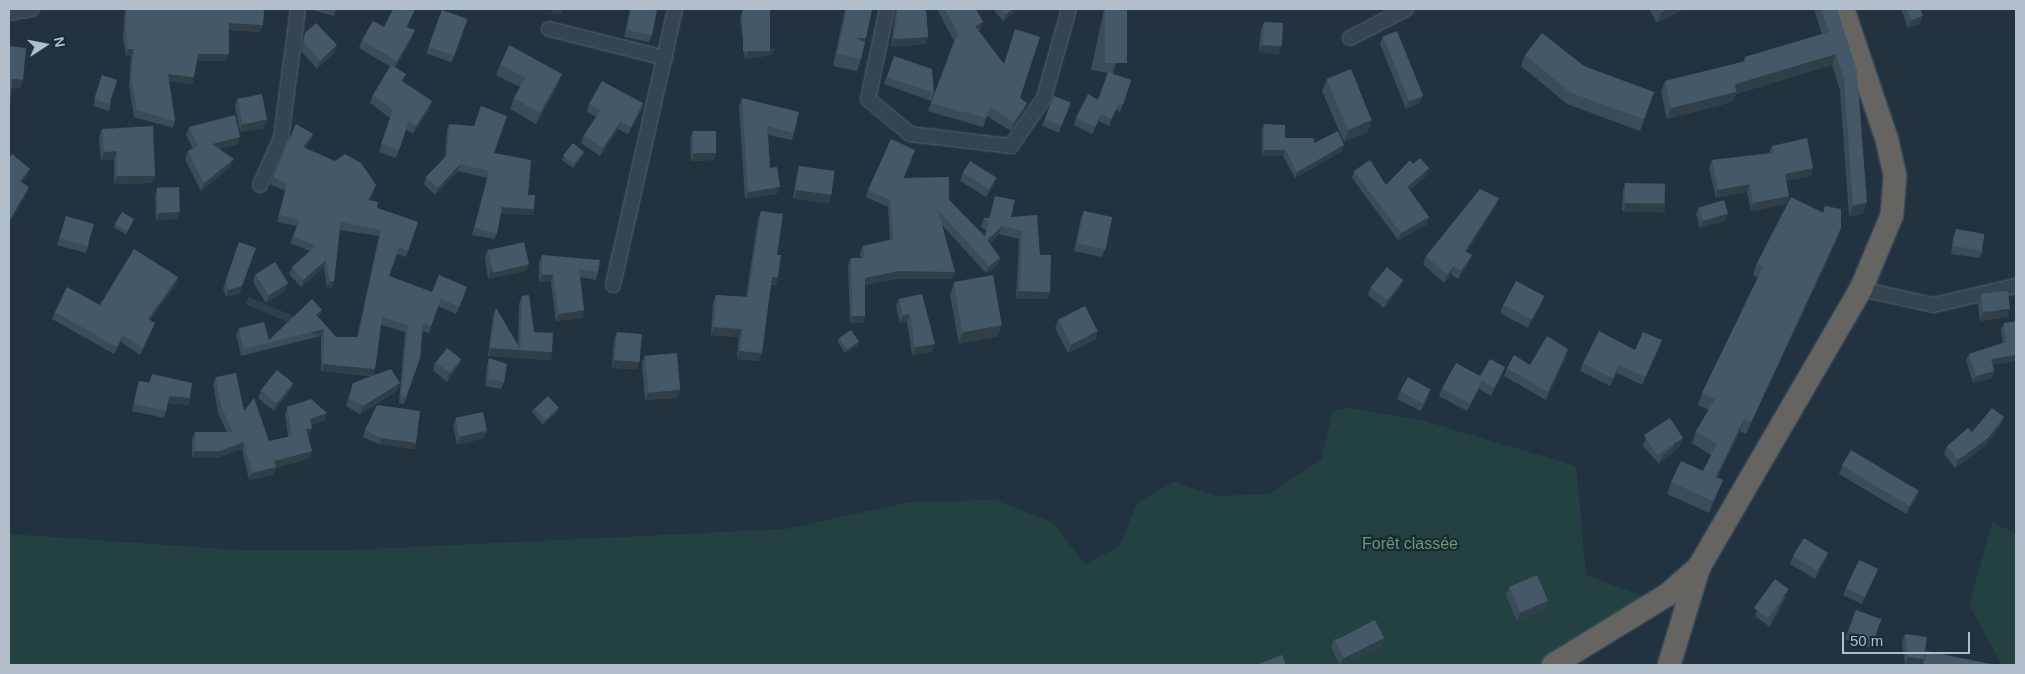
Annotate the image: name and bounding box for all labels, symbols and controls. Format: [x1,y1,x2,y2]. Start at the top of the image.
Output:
north arrow [20,20,70,70]
text: N [51,36,69,49]
park label: Forêt classée [1362,534,1458,554]
scale bar [1845,622,1972,654]
text: 50 m [1850,632,1883,649]

